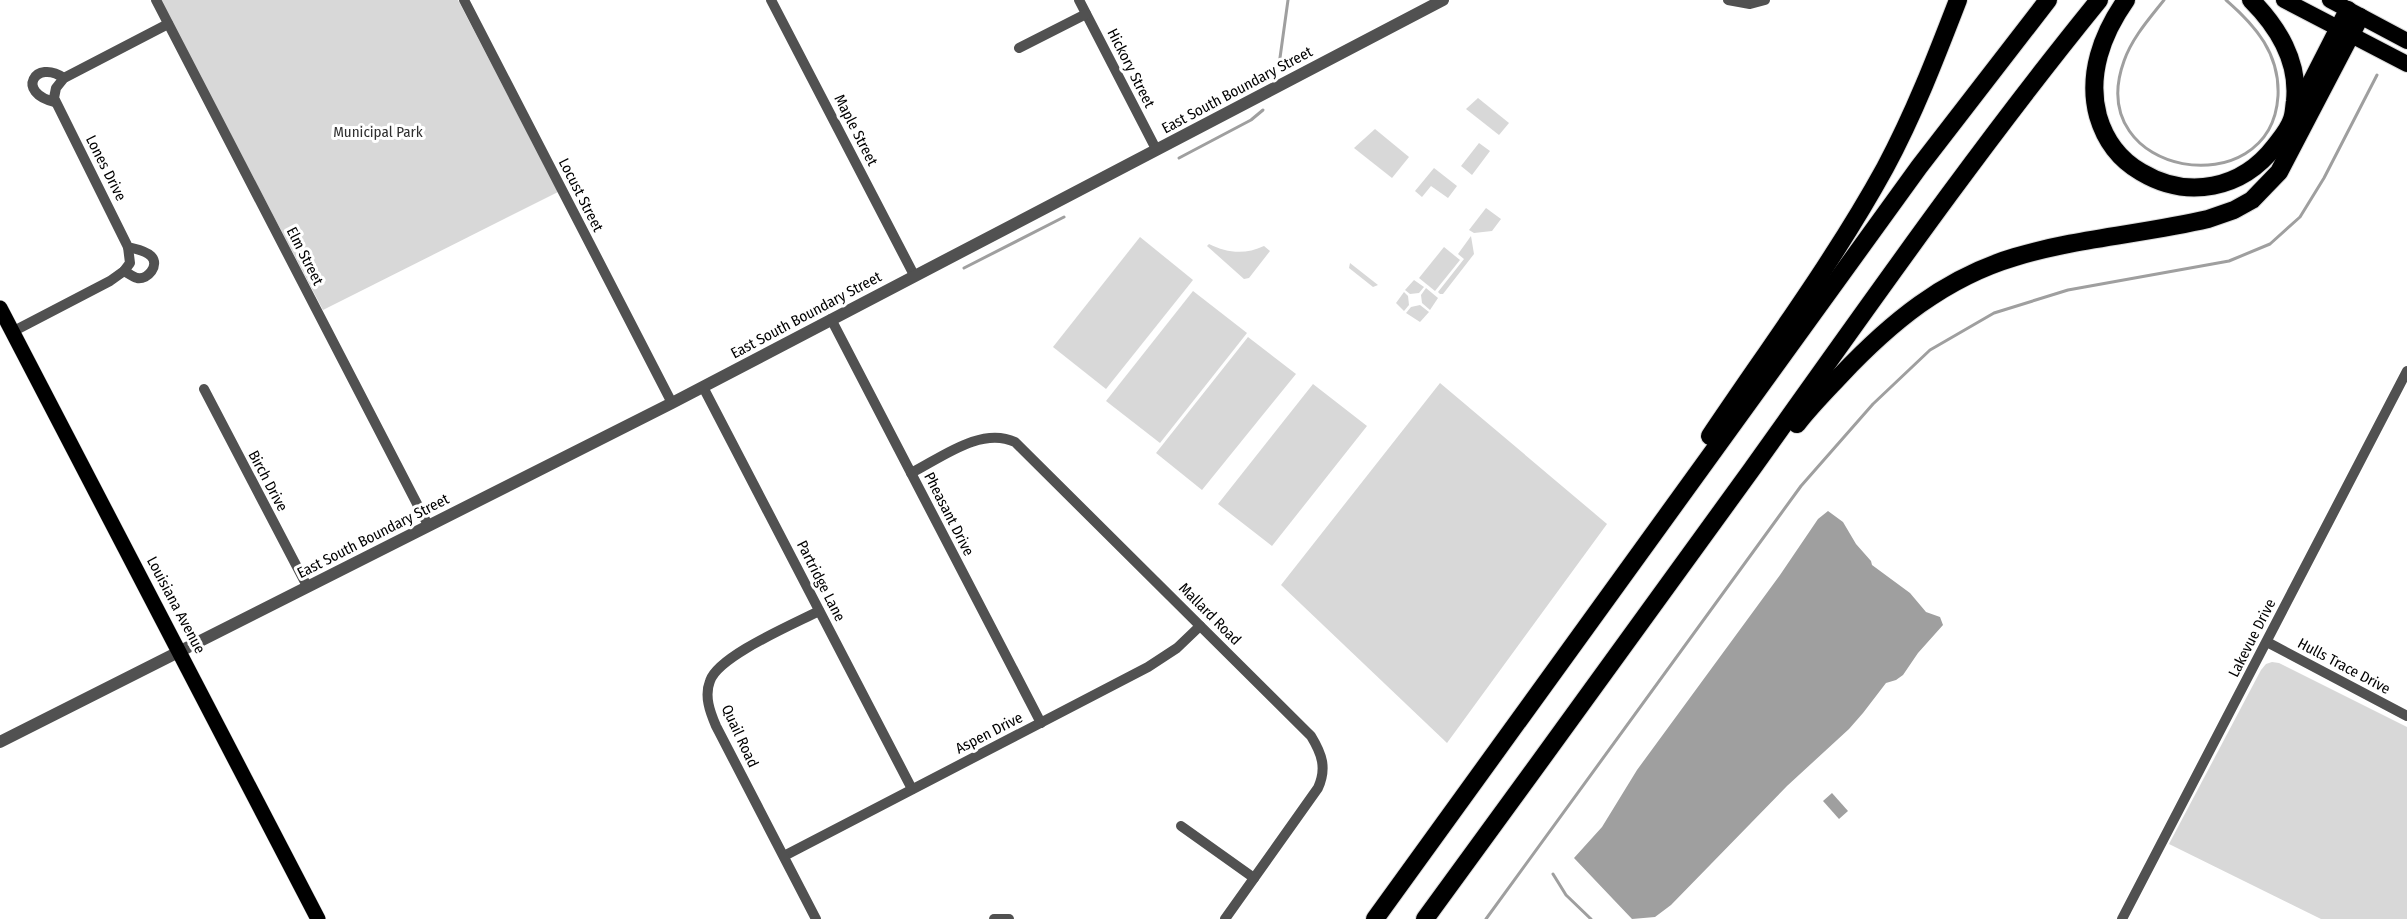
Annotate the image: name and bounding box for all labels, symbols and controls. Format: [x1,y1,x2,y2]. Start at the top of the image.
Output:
street label: Hickory Street [1103,25,1159,111]
street label: East South Boundary Street [1159,43,1315,137]
street label: Maple Street [830,91,882,169]
park label: Municipal Park [333,123,423,141]
street label: Lones Drive [82,132,130,204]
street label: Locust Street [555,155,607,235]
street label: Elm Street [283,224,327,288]
street label: East South Boundary Street [728,268,884,362]
street label: Birch Drive [244,447,292,515]
street label: Pheasant Drive [920,469,978,559]
street label: East South Boundary Street [294,490,452,582]
street label: Partridge Lane [793,537,849,625]
street label: Louisiana Avenue [143,553,209,657]
street label: Mallard Road [1175,579,1245,649]
street label: Lakevue Drive [2225,596,2279,680]
street label: Hulls Trace Drive [2295,634,2393,698]
street label: Quail Road [718,702,762,770]
street label: Aspen Drive [952,708,1026,758]

